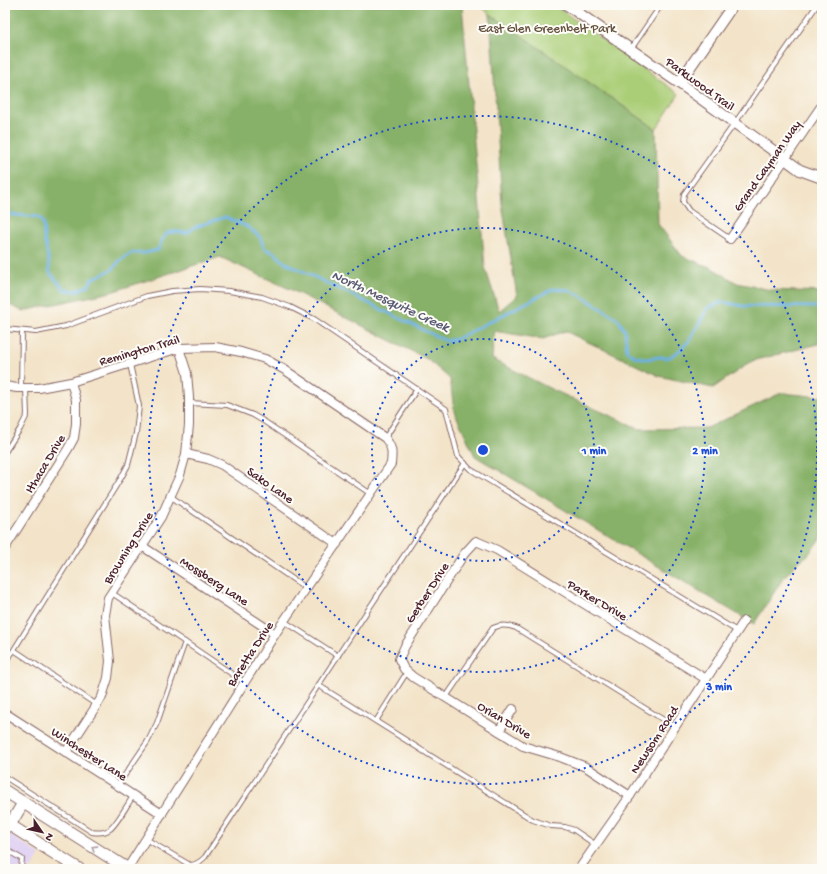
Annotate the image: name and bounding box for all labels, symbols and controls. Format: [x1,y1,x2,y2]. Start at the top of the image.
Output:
park label: East Glen Greenbelt Park [478,22,617,37]
street label: Parkwood Trail [661,54,737,115]
street label: Grand Cayman Way [731,117,805,215]
water label: North Mesquite Creek [329,268,453,338]
street label: Remington Trail [98,333,182,370]
street label: Ithaca Drive [23,432,70,496]
centre of rings [476,443,490,457]
text: 1 min [581,445,607,459]
text: 2 min [692,445,718,459]
street label: Sako Lane [243,464,296,508]
street label: Browning Drive [100,509,157,588]
street label: Mossberg Lane [176,554,251,610]
street label: Gerber Drive [403,560,453,626]
street label: Parker Drive [563,577,630,625]
street label: Baretta Drive [224,619,278,690]
text: 3 min [705,681,732,695]
street label: Orian Drive [474,699,534,743]
street label: Newsom Road [628,703,683,777]
street label: Winchester Lane [48,725,130,785]
north arrow [22,812,62,852]
text: N [42,830,56,843]
one-way arrow [91,845,98,852]

